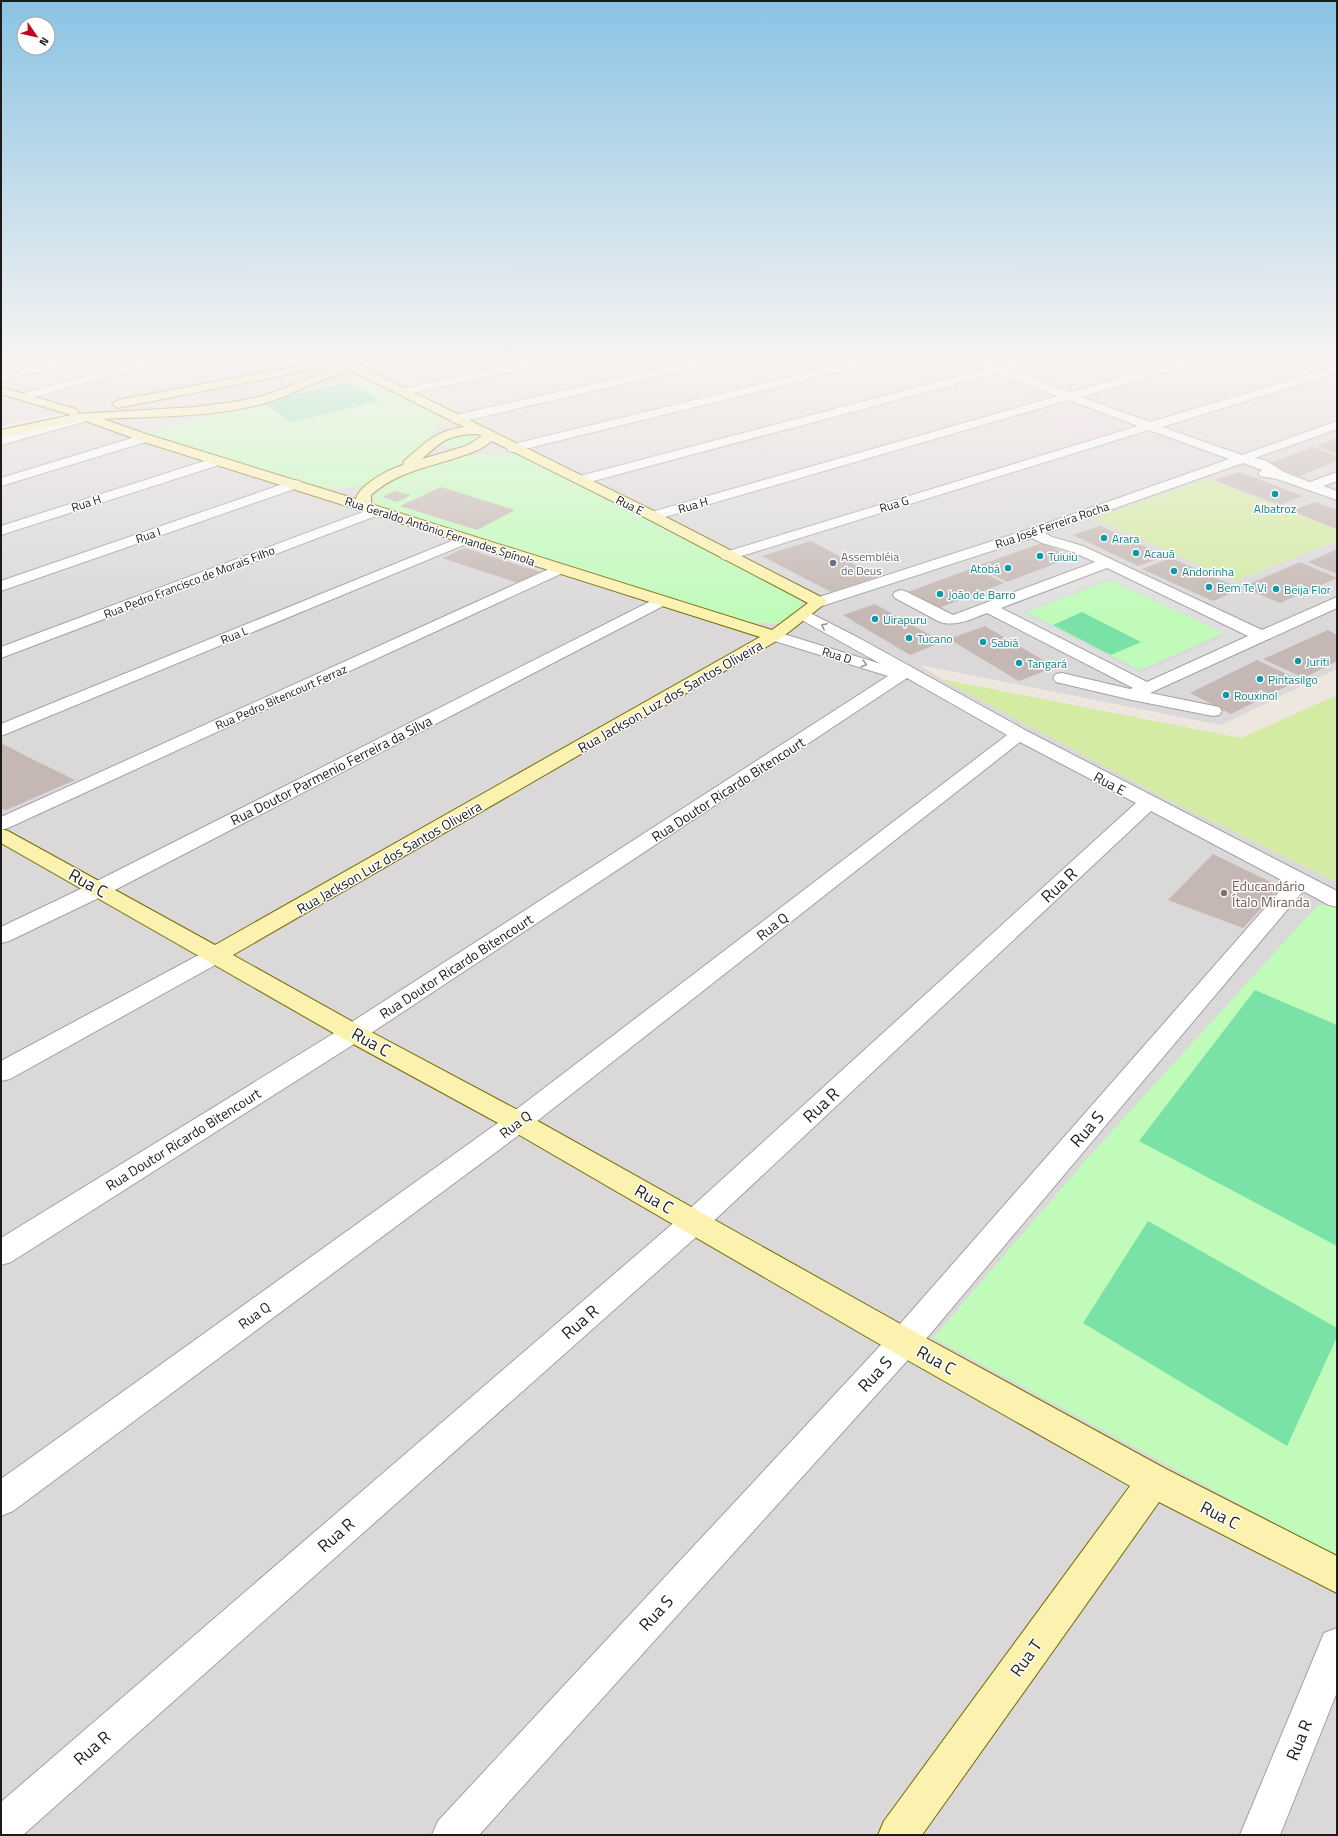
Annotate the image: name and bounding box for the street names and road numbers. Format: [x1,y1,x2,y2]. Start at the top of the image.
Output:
street label: Rua H [69,489,103,517]
street label: Rua E [613,490,648,520]
street label: Rua Geraldo Antônio Fernandes Spínola [342,491,538,571]
street label: Rua G [877,491,911,517]
street label: Rua H [676,492,710,518]
street label: Rua José Ferreira Rocha [992,497,1112,553]
street label: Rua I [133,522,163,548]
street label: Rua Pedro Francisco de Morais Filho [101,541,277,623]
street label: Rua L [217,621,251,649]
street label: Rua Jackson Luz dos Santos Oliveira [574,634,766,758]
street label: Rua D [820,642,854,669]
street label: Rua Pedro Bitencourt Ferraz [212,659,350,735]
street label: Rua Doutor Parmenio Ferreira da Silva [226,710,436,830]
street label: Rua Doutor Ricardo Bitencourt [647,731,809,847]
street label: Rua E [1090,766,1130,800]
street label: Rua Jackson Luz dos Santos Oliveira [293,795,485,919]
street label: Rua R [1035,861,1083,909]
street label: Rua C [64,862,112,904]
street label: Rua Q [752,907,792,945]
street label: Rua Doutor Ricardo Bitencourt [375,908,537,1024]
street label: Rua C [347,1021,395,1063]
street label: Rua R [797,1081,845,1129]
street label: Rua Doutor Ricardo Bitencourt [101,1083,265,1195]
street label: Rua Q [495,1105,535,1143]
street label: Rua S [1064,1105,1110,1153]
street label: Rua C [630,1178,678,1220]
street label: Rua Q [234,1296,274,1334]
street label: Rua R [556,1298,604,1346]
street label: Rua C [912,1339,960,1381]
street label: Rua S [852,1350,898,1398]
street label: Rua C [1196,1494,1244,1536]
street label: Rua R [312,1511,360,1559]
street label: Rua S [633,1589,679,1637]
street label: Rua T [1004,1634,1048,1682]
street label: Rua R [1279,1716,1319,1764]
street label: Rua R [68,1724,116,1772]

